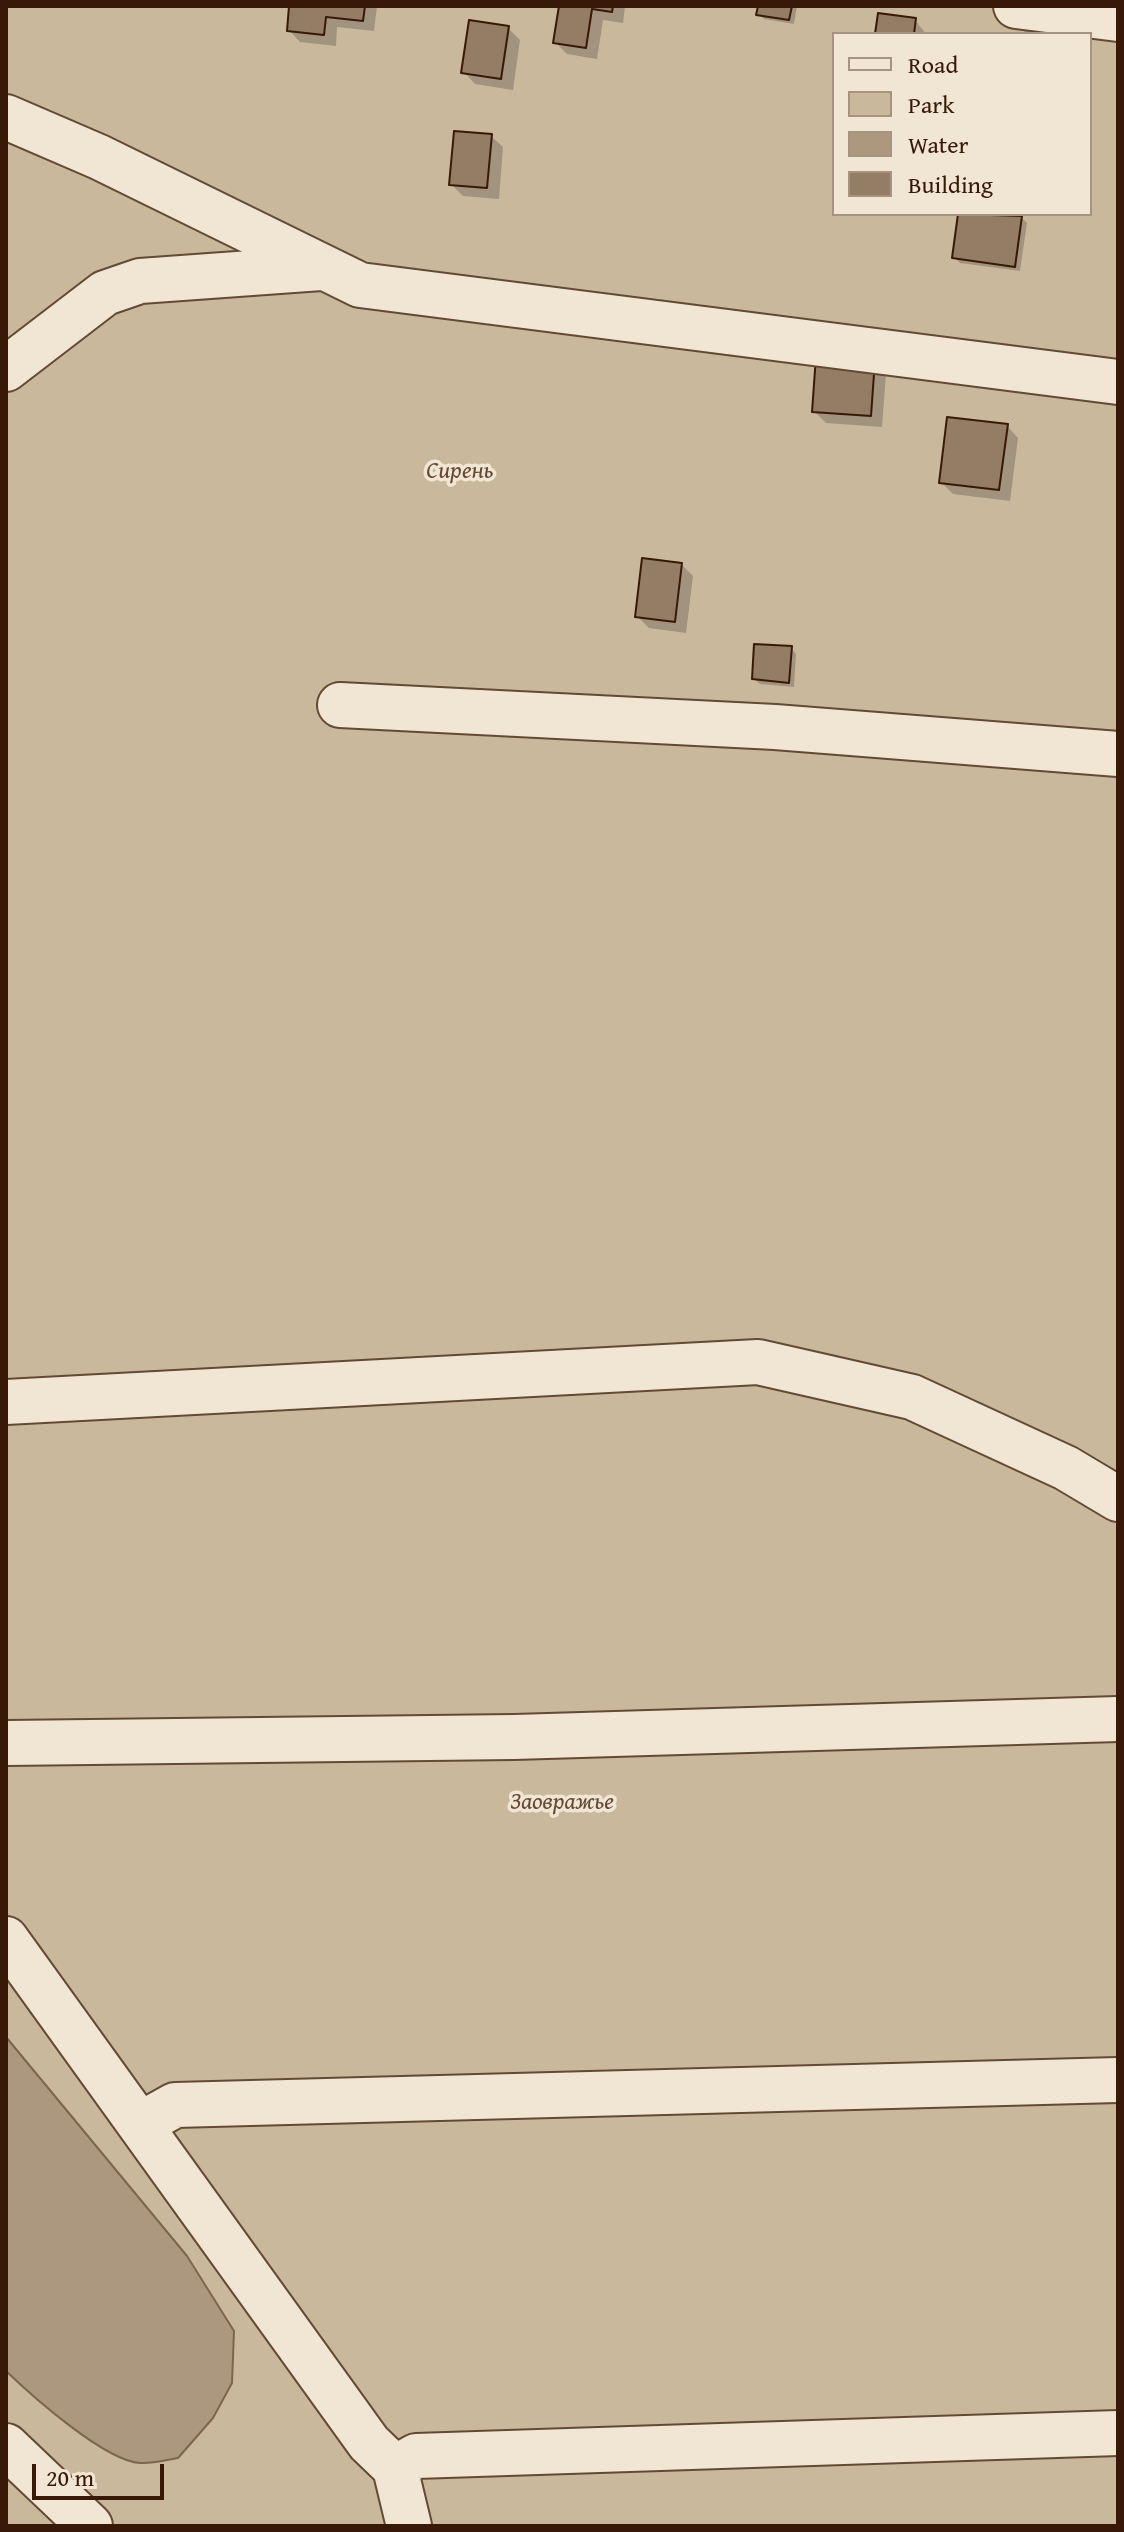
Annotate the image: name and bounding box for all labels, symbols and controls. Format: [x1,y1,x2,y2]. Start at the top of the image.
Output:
legend [832,32,1092,216]
text: Road [908,47,958,82]
text: Park [908,87,954,122]
text: Water [908,127,968,162]
text: Building [908,167,993,202]
park label: Сирень [426,458,494,486]
park label: Заовражье [510,1789,614,1817]
scale bar [36,2448,168,2498]
text: 20 m [46,2460,94,2495]

